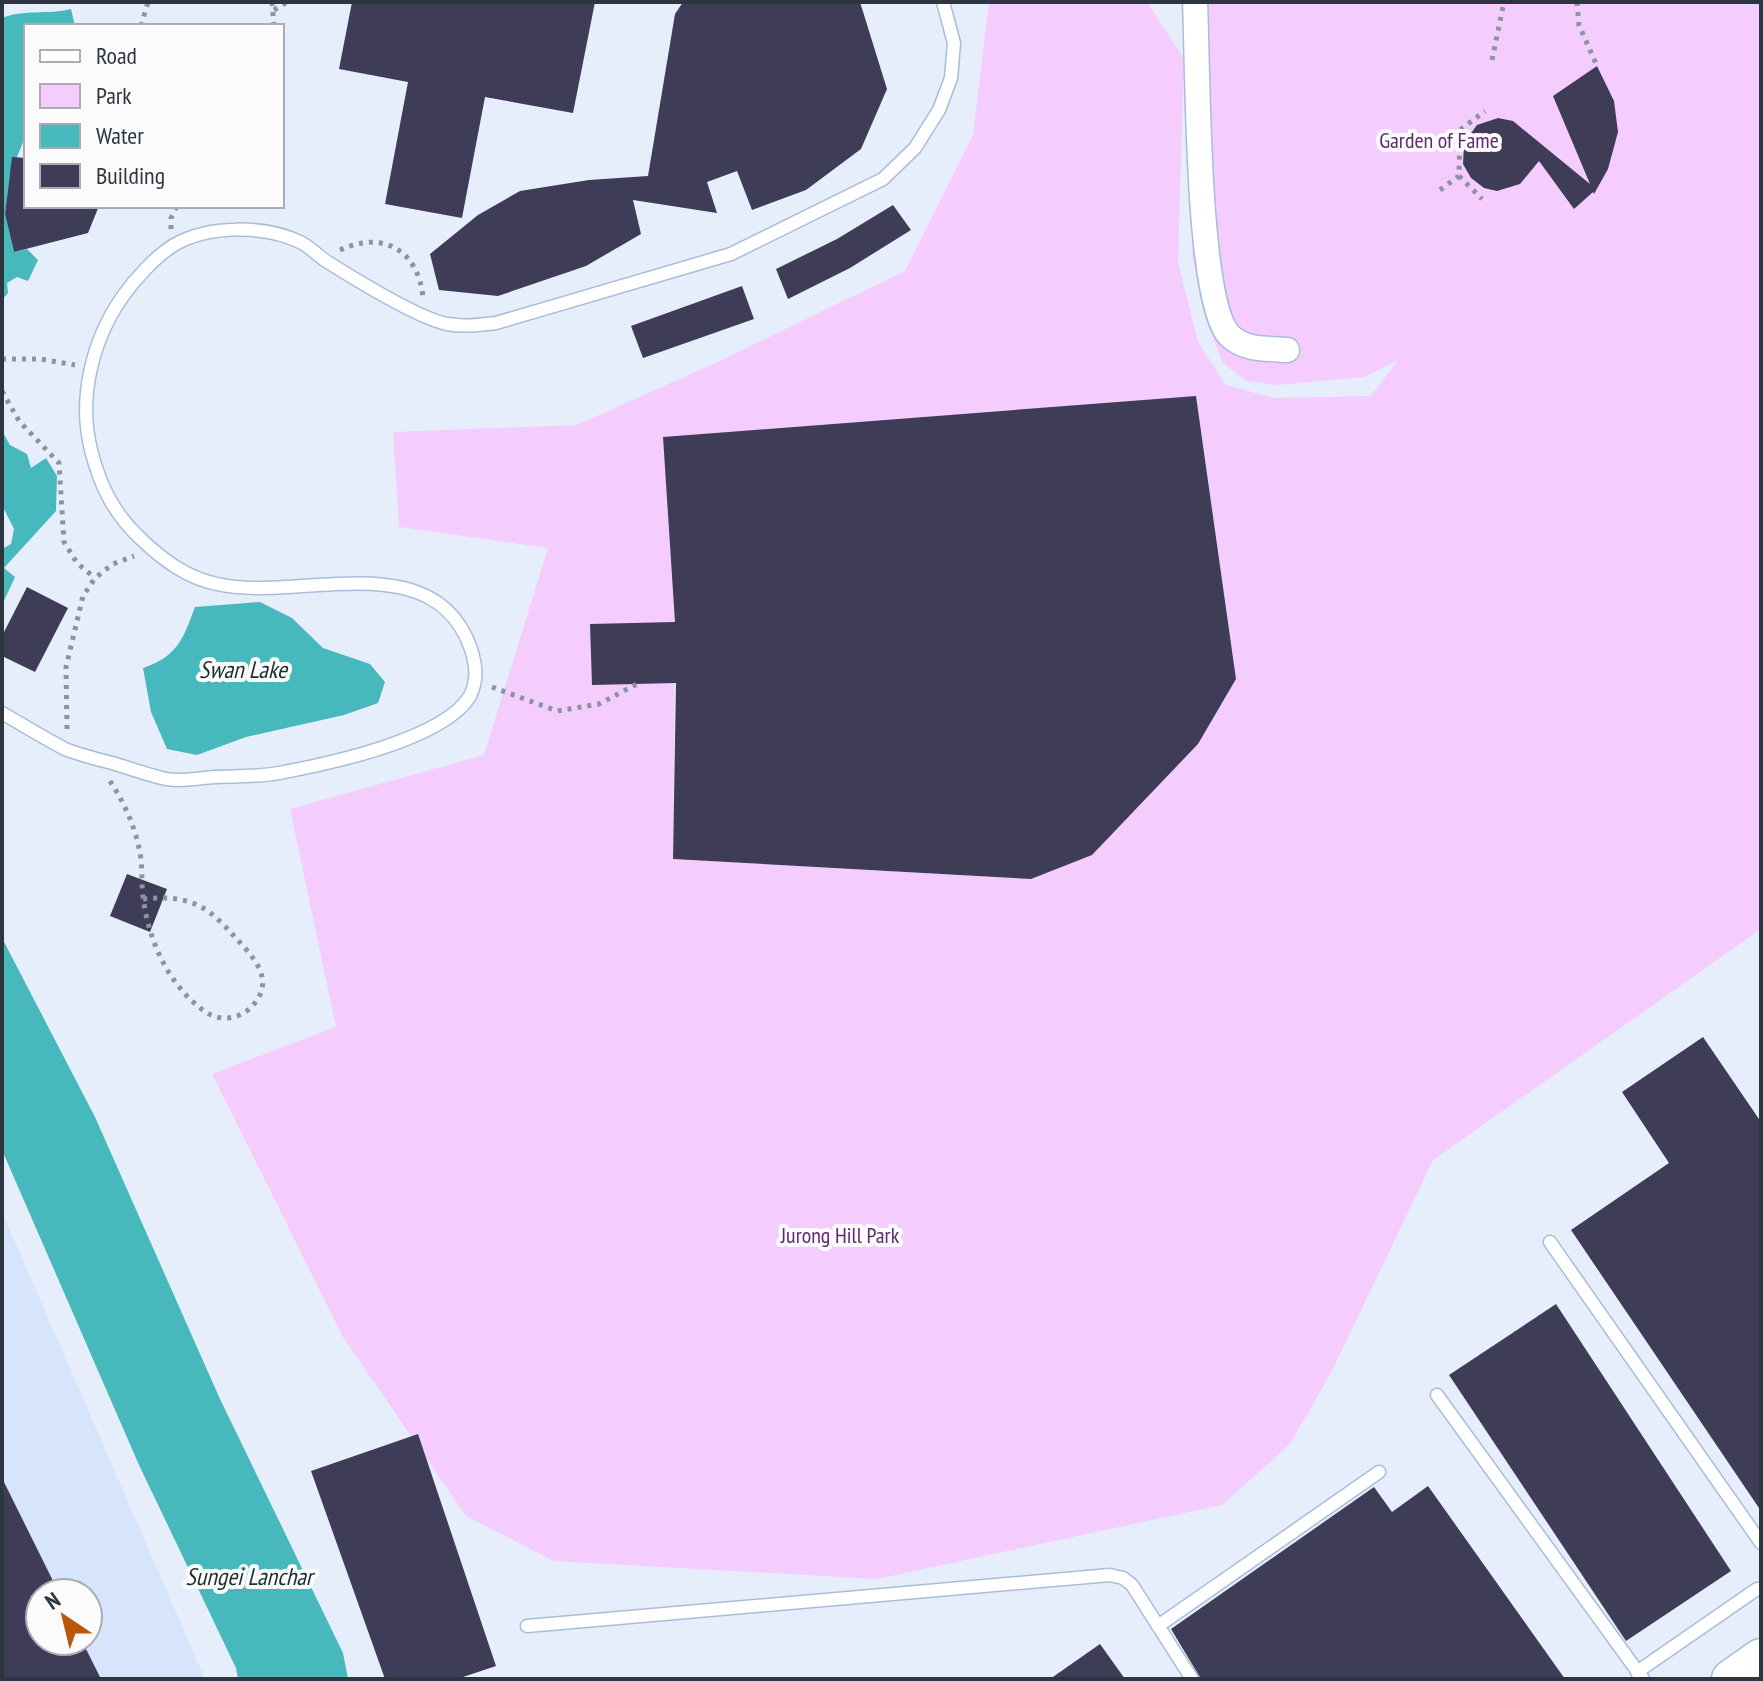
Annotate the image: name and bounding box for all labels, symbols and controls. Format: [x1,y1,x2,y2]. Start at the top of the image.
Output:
legend [24,24,284,208]
text: Road [96,40,137,71]
text: Park [96,80,132,111]
text: Water [96,120,144,151]
park label: Garden of Fame [1379,126,1499,154]
text: Building [96,160,165,191]
water label: Swan Lake [199,654,289,685]
park label: Jurong Hill Park [780,1221,900,1249]
water label: Sungei Lanchar [186,1561,316,1592]
north arrow [24,1577,104,1657]
text: N [40,1586,65,1615]

